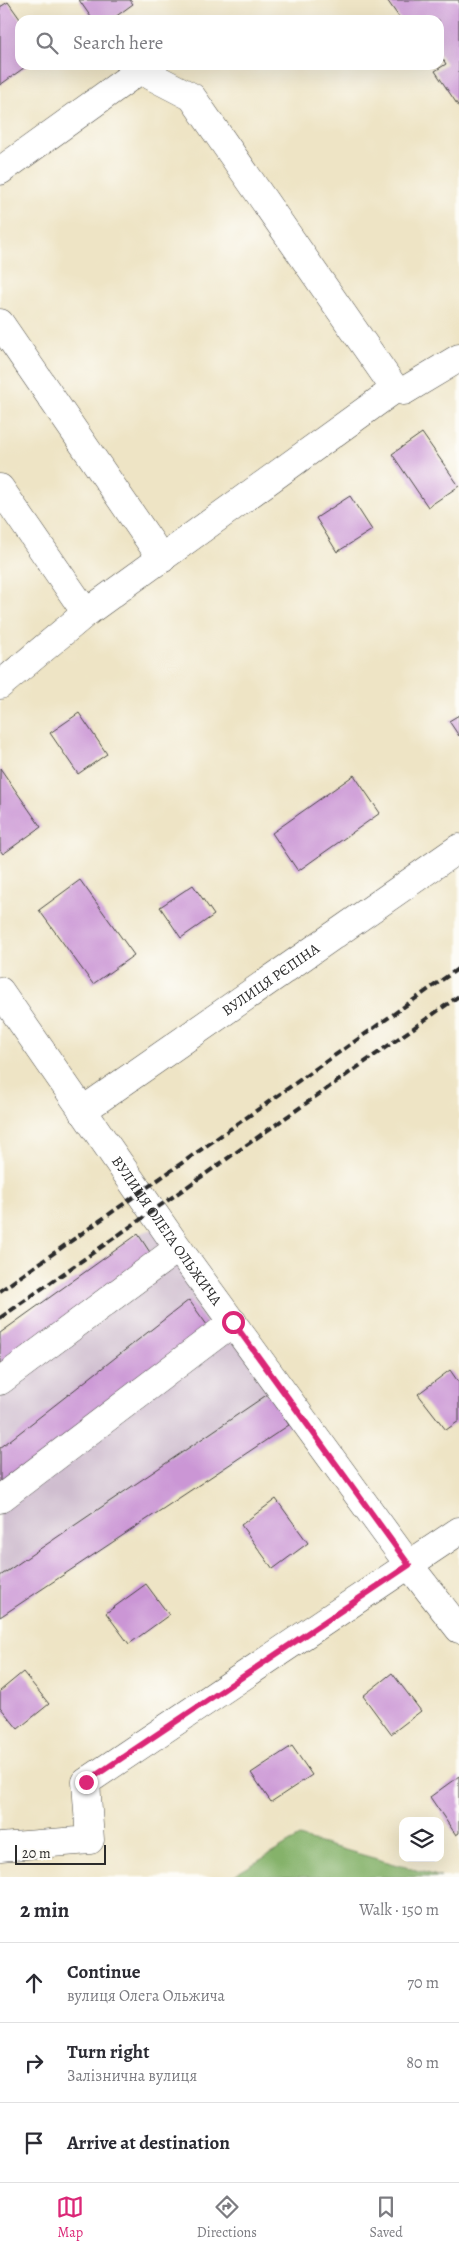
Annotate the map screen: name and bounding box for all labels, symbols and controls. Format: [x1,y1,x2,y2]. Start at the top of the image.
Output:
search box [15,15,444,70]
icon: search [33,29,61,57]
text: Search here [73,30,163,56]
street label: ВУЛИЦЯ РЄПІНА [218,938,324,1020]
street label: ВУЛИЦЯ ОЛЕГА ОЛЬЖИЧА [107,1152,227,1310]
route start [222,1311,245,1334]
route end [75,1771,98,1794]
map controls [399,1817,444,1862]
button: layers [399,1817,444,1862]
scale bar [15,1842,106,1865]
text: 20 m [22,1844,51,1863]
text: 2 min [20,1896,69,1924]
text: Walk · 150 m [359,1899,439,1921]
text: Continue [67,1959,141,1985]
icon: ahead [20,1969,48,1997]
text: 70 m [407,1972,439,1994]
text: вулиця Олега Ольжича [67,1985,225,2007]
text: Turn right [67,2039,149,2065]
icon: right [20,2049,48,2077]
text: 80 m [406,2052,439,2074]
text: Залізнична вулиця [67,2065,197,2087]
icon: arrive [20,2129,48,2157]
text: Arrive at destination [67,2130,230,2156]
tab: Map [56,2193,84,2242]
tab: Directions [197,2193,257,2242]
tab: Saved [370,2193,403,2242]

